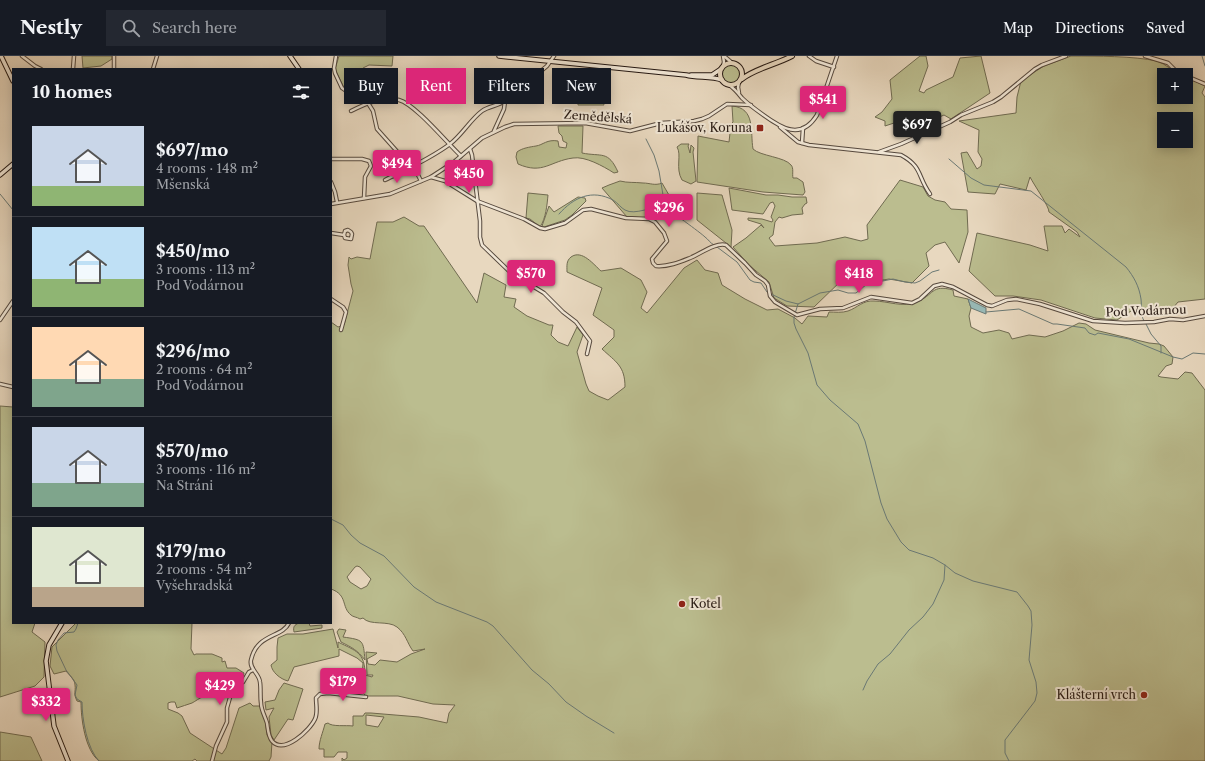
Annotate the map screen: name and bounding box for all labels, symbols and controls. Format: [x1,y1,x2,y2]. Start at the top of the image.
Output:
search box [106,10,386,46]
text: Nestly [20,16,82,39]
icon: search [120,17,142,39]
text: Search here [152,18,237,37]
text: Map [1003,19,1033,37]
text: Directions [1055,19,1124,37]
text: Saved [1146,19,1185,37]
chip: Buy [344,68,398,104]
chip: Rent [406,68,466,104]
chip: Filters [474,68,544,104]
chip: New [552,68,611,104]
map controls [1157,68,1193,148]
button: + [1157,68,1193,104]
icon: filters [290,81,312,103]
text: 10 homes [32,82,112,102]
pin: $541 [799,86,847,120]
text: $541 [809,91,837,107]
street label: Zemědělská [563,107,633,126]
pin: $697 [893,111,941,145]
button: − [1157,112,1193,148]
text: $697 [902,116,932,132]
place label: Lukášov, Koruna [657,120,753,135]
marker: Lukášov, Koruna [755,123,765,133]
text: $697/mo [156,140,228,160]
icon: home [64,142,112,190]
pin: $494 [373,150,421,184]
text: $494 [382,155,412,171]
text: 4 rooms · 148 m² [156,160,258,176]
pin: $450 [445,160,493,194]
text: $450 [454,165,484,181]
text: Mšenská [156,176,210,192]
pin: $296 [645,194,693,228]
text: $296 [654,199,684,215]
text: $450/mo [156,241,230,261]
icon: home [64,243,112,291]
pin: $570 [507,260,555,294]
pin: $418 [835,260,883,294]
text: 3 rooms · 113 m² [156,261,255,277]
text: $570 [516,265,546,281]
text: $418 [845,265,873,281]
text: Pod Vodárnou [156,277,244,293]
street label: Pod Vodárnou [1105,302,1187,319]
text: $296/mo [156,341,230,361]
icon: home [64,343,112,391]
text: 2 rooms · 64 m² [156,361,253,377]
text: Pod Vodárnou [156,377,244,393]
text: $570/mo [156,441,228,461]
icon: home [64,443,112,491]
text: 3 rooms · 116 m² [156,461,256,477]
text: Na Stráni [156,477,213,493]
text: $179/mo [156,541,226,561]
icon: home [64,543,112,591]
text: 2 rooms · 54 m² [156,561,252,577]
text: Vyšehradská [156,577,233,593]
place label: Kotel [690,596,721,611]
marker: Kotel [677,599,687,609]
pin: $179 [319,668,367,702]
pin: $429 [196,672,244,706]
text: $179 [329,673,357,689]
text: $429 [205,677,235,693]
place label: Klášterní vrch [1056,687,1136,702]
pin: $332 [22,688,70,722]
marker: Klášterní vrch [1139,690,1149,700]
text: $332 [31,693,61,709]

